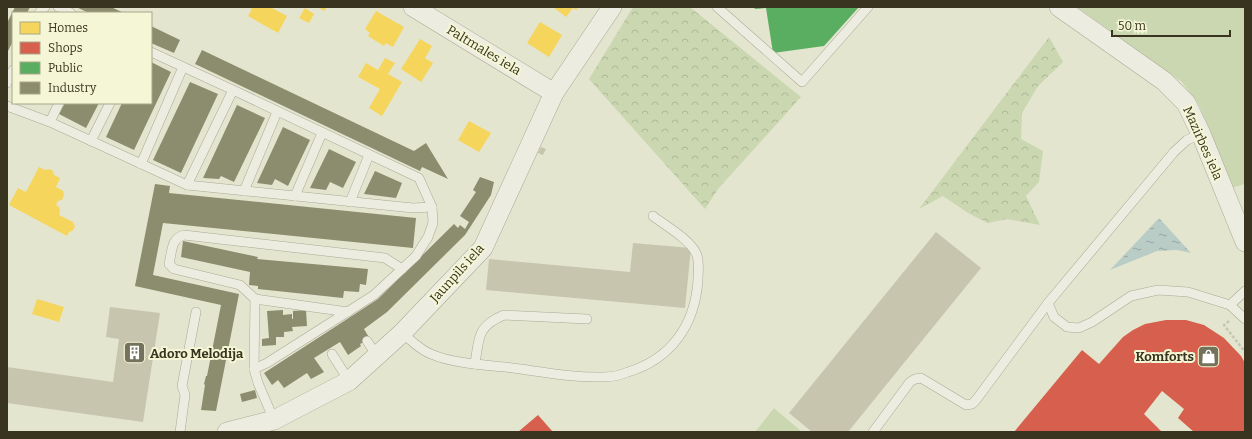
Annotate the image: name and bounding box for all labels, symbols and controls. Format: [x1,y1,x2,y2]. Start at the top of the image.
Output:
legend [12,12,152,104]
scale bar [1112,12,1230,38]
text: 50 m [1118,19,1147,33]
text: Homes [48,21,88,35]
street label: Paltmales iela [444,22,524,78]
text: Shops [48,41,83,55]
text: Public [48,61,83,75]
text: Industry [48,81,97,95]
street label: Mazirbes iela [1180,104,1226,182]
street label: Jaunpils iela [426,241,487,306]
building icon: Adoro Melodija [122,340,148,366]
shop icon: Komforts [1196,343,1222,369]
place label: Adoro Melodija [150,346,244,362]
place label: Komforts [1135,349,1194,364]

